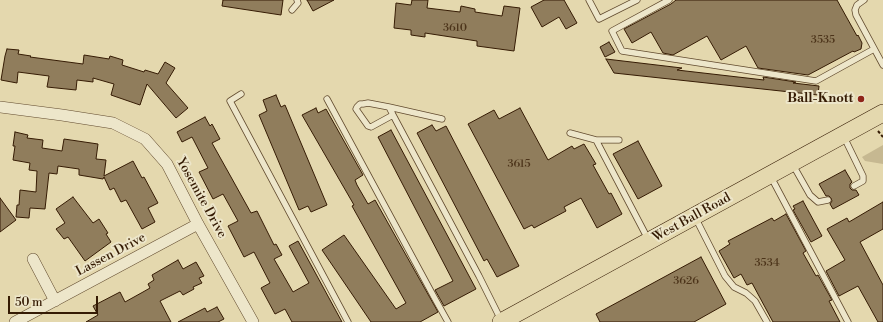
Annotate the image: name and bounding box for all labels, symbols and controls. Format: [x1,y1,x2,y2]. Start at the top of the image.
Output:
house number: 3610 [443,21,467,35]
house number: 3535 [811,33,835,47]
place label: Ball-Knott [787,91,853,107]
marker: Ball-Knott [856,94,866,104]
street label: Yosemite Drive [172,155,230,241]
house number: 3615 [507,157,531,171]
street label: West Ball Road [650,190,734,246]
street label: Lassen Drive [73,230,149,280]
house number: 3534 [755,256,779,270]
house number: 3626 [673,274,699,288]
scale bar [10,288,100,314]
text: 50 m [15,295,43,310]

